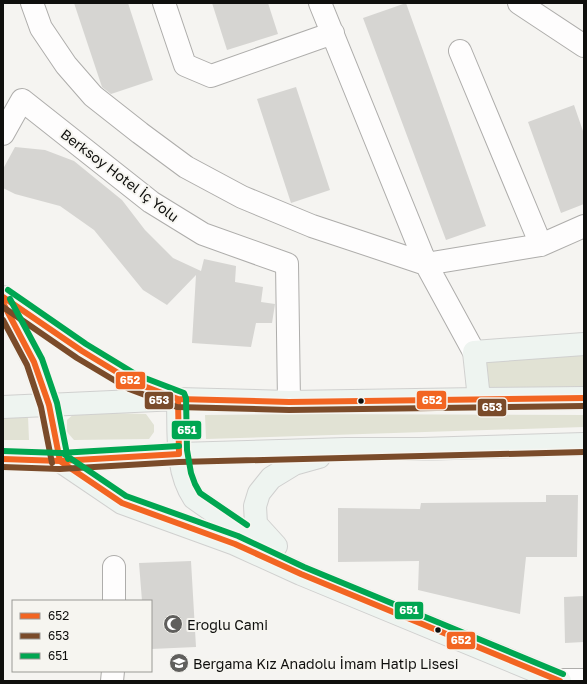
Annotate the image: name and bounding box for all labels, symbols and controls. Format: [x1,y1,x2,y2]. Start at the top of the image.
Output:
street label: Berksoy Hotel İç Yolu [58,125,182,225]
line badge: 652 [115,371,146,390]
text: 652 [120,373,140,386]
line badge: 652 [416,390,447,410]
line badge: 653 [144,391,174,410]
text: 653 [149,393,169,406]
text: 652 [422,393,442,406]
unlabelled marker [356,396,366,406]
line badge: 653 [477,398,507,417]
text: 653 [482,400,502,413]
line badge: 651 [171,420,202,440]
text: 651 [177,423,197,436]
legend [12,600,152,672]
line badge: 651 [394,601,424,620]
text: 651 [399,603,419,616]
text: 652 [48,608,69,623]
mosque icon: Eroğlu Cami [162,613,184,635]
place label: Eroğlu Cami [187,616,268,633]
unlabelled marker [433,625,443,635]
text: 653 [48,628,69,643]
line badge: 652 [446,631,476,650]
text: 652 [451,633,471,646]
text: 651 [48,648,68,663]
school or university icon: Bergama Kız Anadolu İmam Hatip Lisesi [168,652,190,674]
place label: Bergama Kız Anadolu İmam Hatip Lisesi [193,655,458,672]

